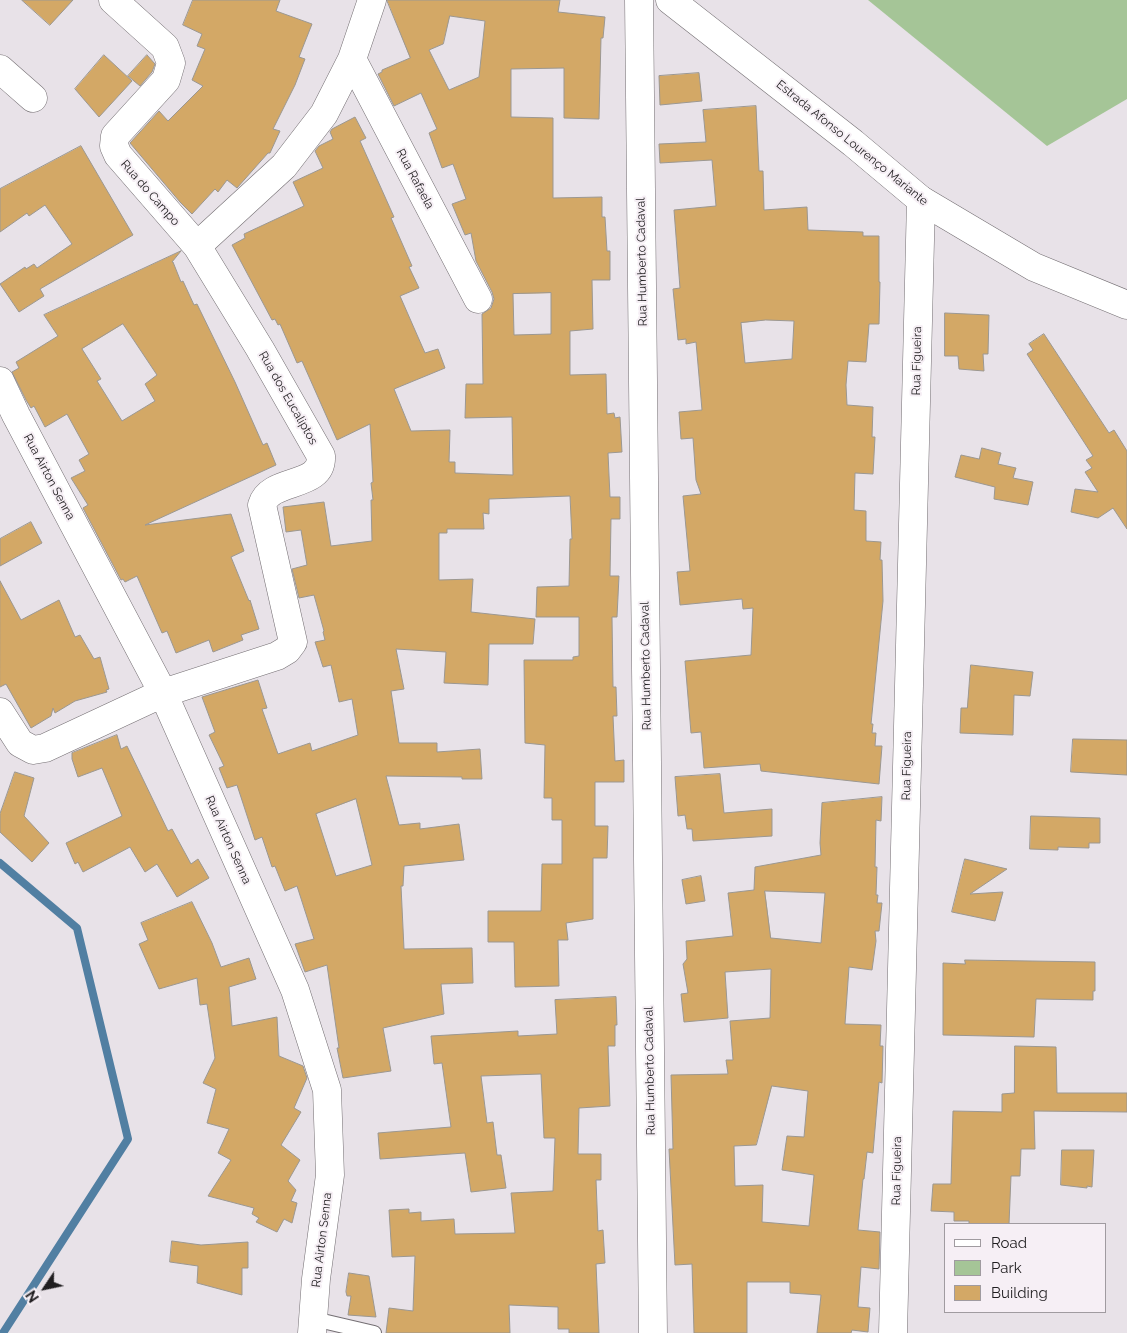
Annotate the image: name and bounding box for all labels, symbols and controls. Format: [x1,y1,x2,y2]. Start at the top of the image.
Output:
street label: Estrada Afonso Lourenço Mariante [773,77,931,209]
street label: Rua Rafaela [393,146,437,212]
street label: Rua do Campo [118,157,182,229]
street label: Rua Humberto Cadaval [634,197,650,327]
street label: Rua Figueira [909,326,925,396]
street label: Rua dos Eucaliptos [255,349,321,447]
street label: Rua Airton Senna [20,432,78,522]
street label: Rua Humberto Cadaval [638,601,654,731]
street label: Rua Figueira [899,731,915,801]
street label: Rua Airton Senna [202,794,254,886]
street label: Rua Humberto Cadaval [642,1006,658,1136]
street label: Rua Figueira [889,1136,905,1206]
street label: Rua Airton Senna [309,1192,335,1288]
legend [944,1223,1107,1313]
text: Road [991,1234,1027,1252]
text: Park [991,1259,1022,1277]
north arrow [20,1263,70,1313]
text: Building [991,1284,1048,1302]
text: N [23,1287,42,1305]

